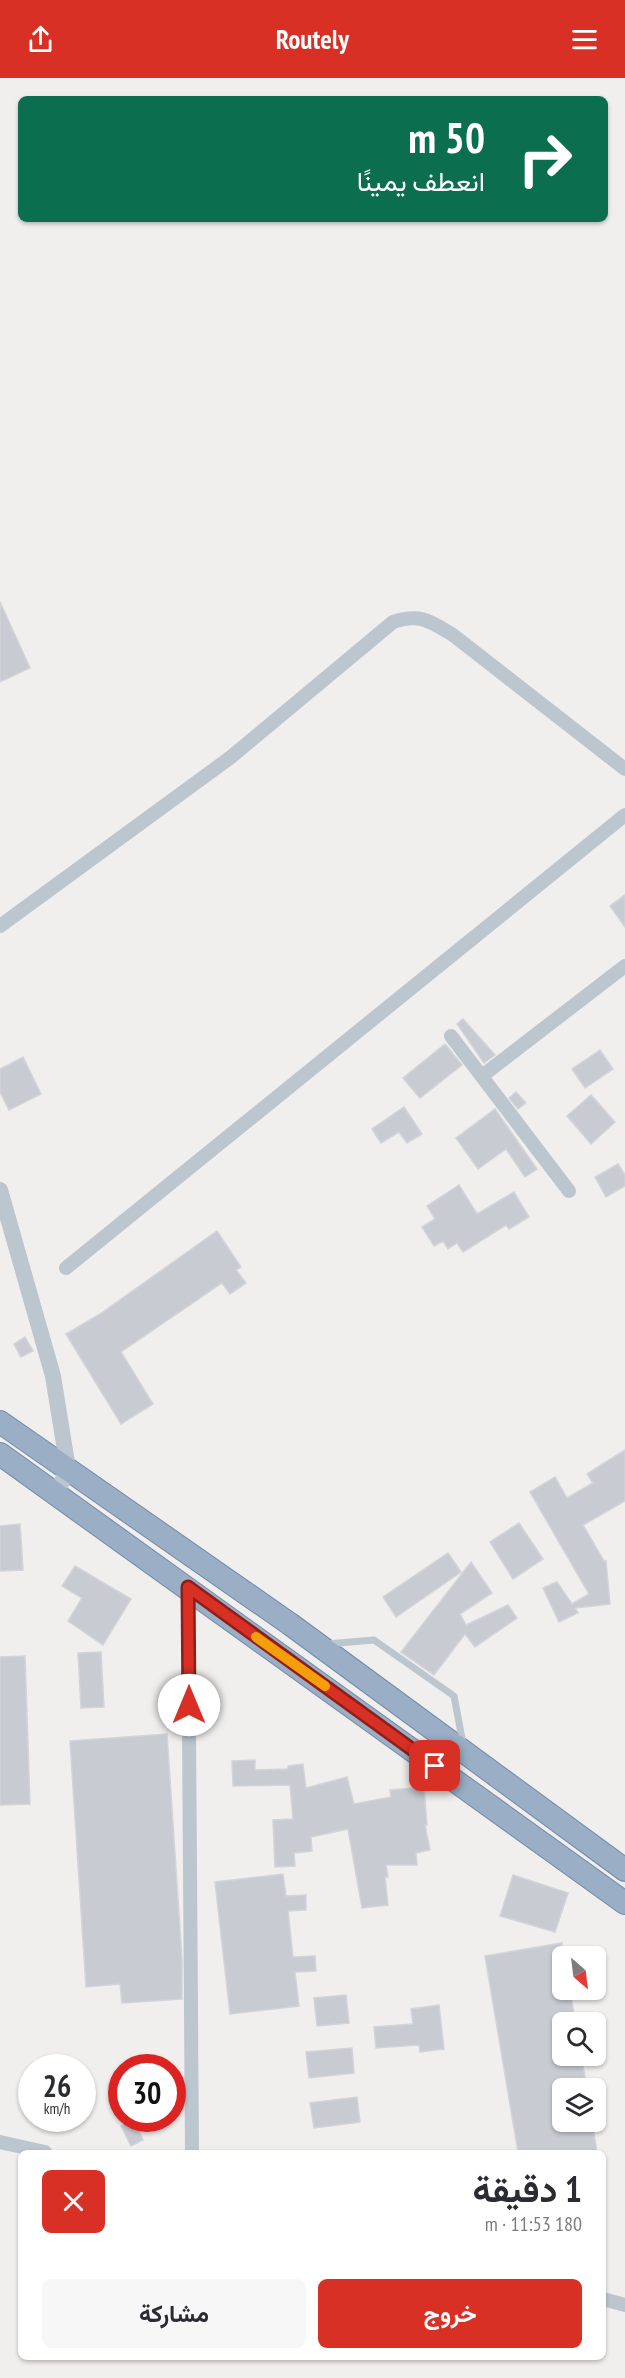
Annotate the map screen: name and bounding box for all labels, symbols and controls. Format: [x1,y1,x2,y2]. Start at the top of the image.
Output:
text: Routely [276,22,349,56]
icon: share [24,23,57,56]
icon: menu [568,23,601,56]
text: 50 m [408,110,485,165]
icon: right [506,120,584,198]
text: انعطف يمينًا [357,164,485,198]
position arrow [157,1673,221,1737]
pin [409,1740,460,1791]
icon: arrive [418,1749,451,1782]
north arrow [552,1946,606,2000]
map controls [552,1946,606,2132]
button: search [552,2012,606,2066]
speed limit sign: 30 [108,2054,186,2132]
text: 26 [43,2066,71,2105]
button: layers [552,2078,606,2132]
text: km/h [44,2099,70,2118]
text: 1 دقيقة [473,2165,582,2212]
button: close [42,2170,105,2233]
text: 180 m · 11:53 [485,2211,582,2237]
button: مشاركة [42,2279,306,2348]
button: خروج [318,2279,582,2348]

